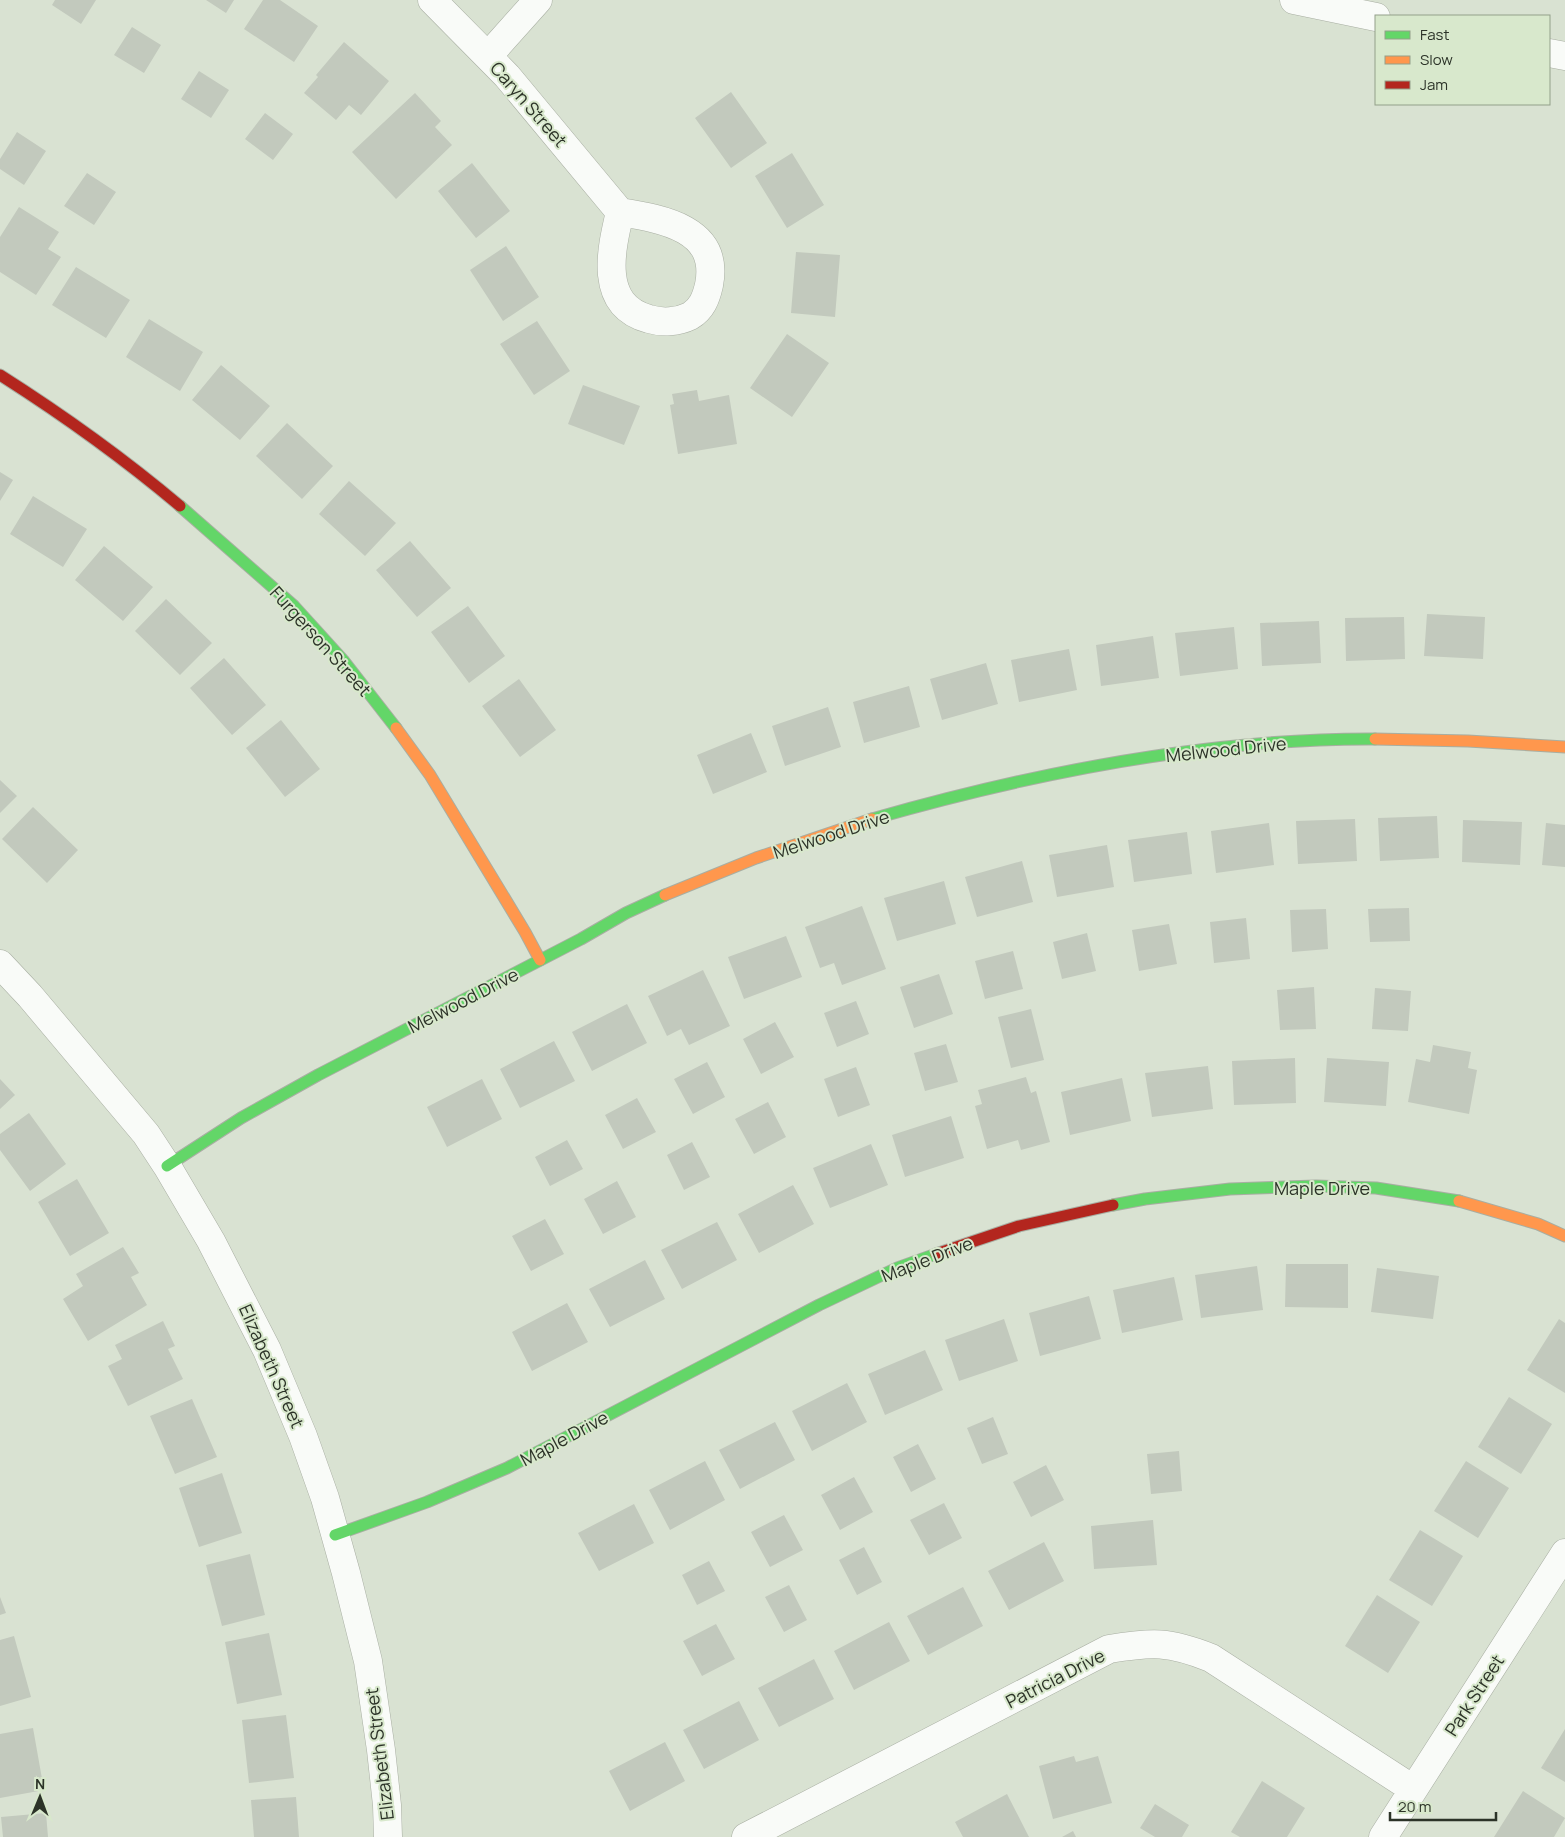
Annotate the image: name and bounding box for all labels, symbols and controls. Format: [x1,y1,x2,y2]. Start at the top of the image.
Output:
legend [1375,15,1550,105]
text: Fast [1420,24,1449,45]
text: Slow [1420,49,1453,70]
street label: Caryn Street [485,56,573,152]
text: Jam [1420,74,1448,95]
street label: Furgerson Street [265,581,377,701]
street label: Melwood Drive [1165,731,1287,767]
street label: Melwood Drive [770,804,892,864]
street label: Melwood Drive [404,962,522,1038]
street label: Maple Drive [1274,1176,1370,1200]
street label: Maple Drive [878,1231,976,1287]
street label: Elizabeth Street [234,1300,310,1432]
street label: Maple Drive [516,1405,612,1471]
street label: Patricia Drive [1001,1643,1109,1713]
street label: Park Street [1439,1650,1509,1740]
street label: Elizabeth Street [359,1686,399,1822]
north arrow [15,1772,65,1822]
text: N [35,1774,45,1793]
scale bar [1390,1790,1496,1822]
text: 20 m [1398,1796,1431,1817]

